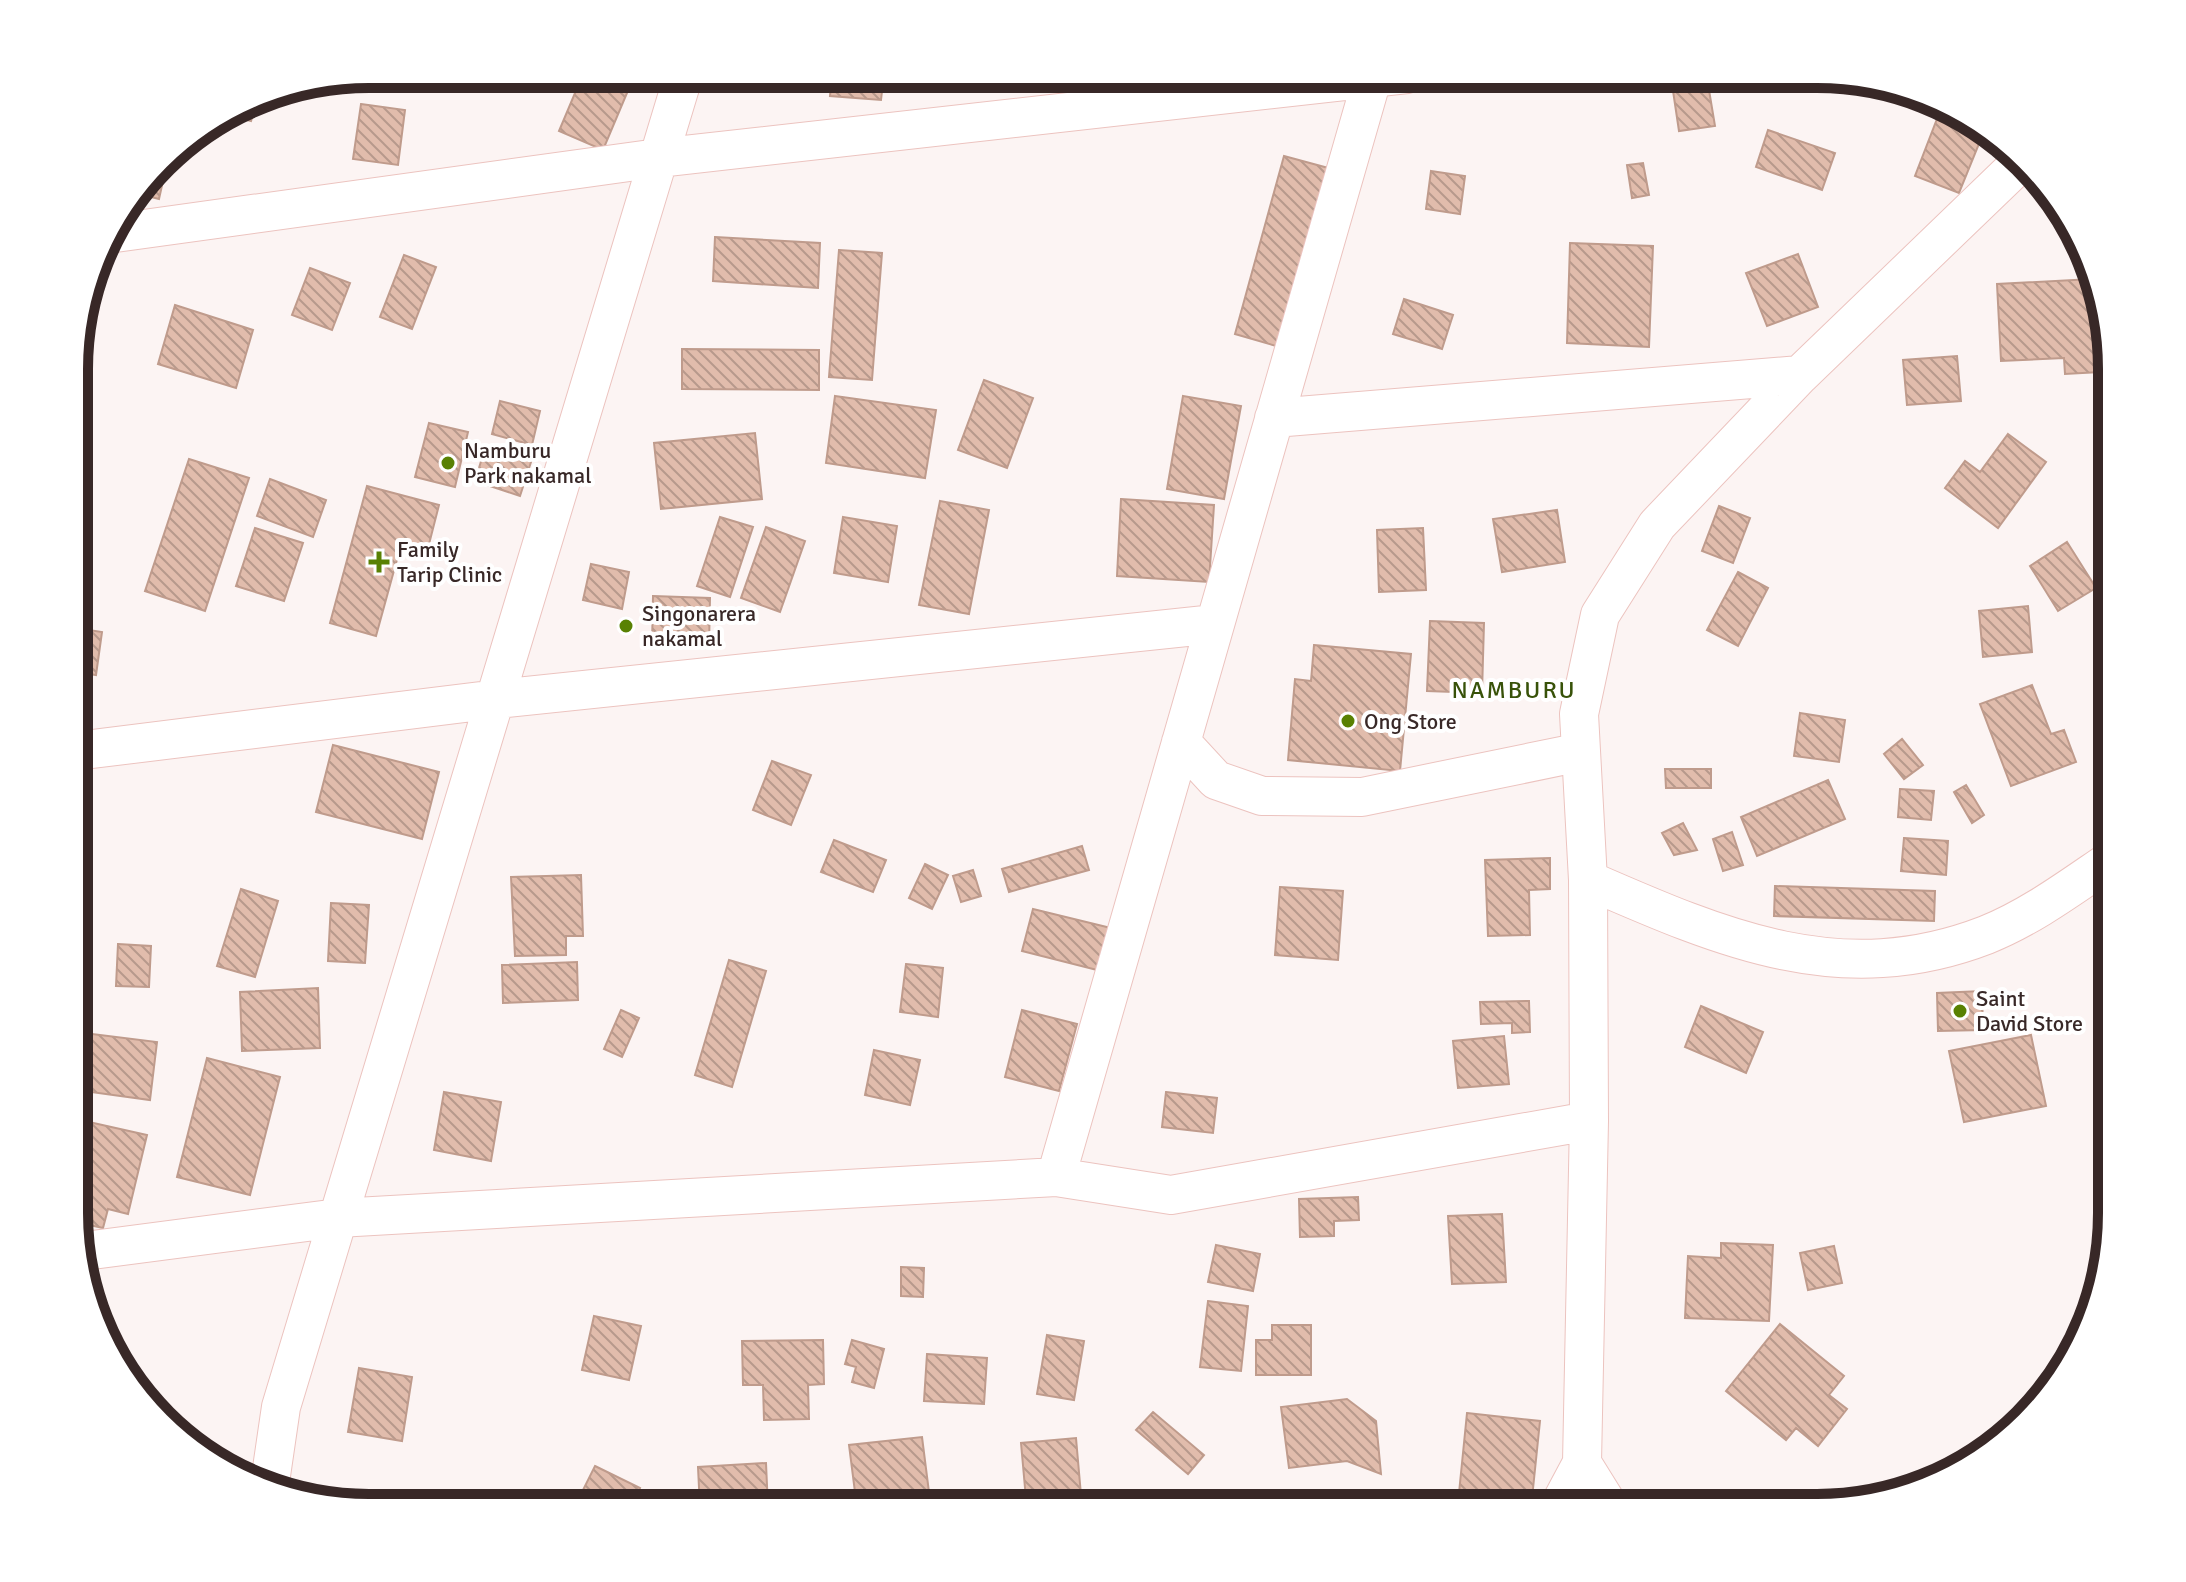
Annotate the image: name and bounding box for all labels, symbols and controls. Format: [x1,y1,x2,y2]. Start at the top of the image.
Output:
place label: Namburu Park nakamal [464,437,592,489]
marker: Namburu Park nakamal [439,454,457,472]
place label: Family Tarip Clinic [397,536,502,588]
marker: Family Tarip Clinic [368,551,390,573]
place label: Singonarera nakamal [642,600,756,652]
marker: Singonarera nakamal [617,617,635,635]
district label: NAMBURU [1451,675,1577,705]
place label: Ong Store [1364,708,1457,735]
marker: Ong Store [1339,712,1357,730]
place label: Saint David Store [1976,985,2083,1037]
marker: Saint David Store [1951,1002,1969,1020]

